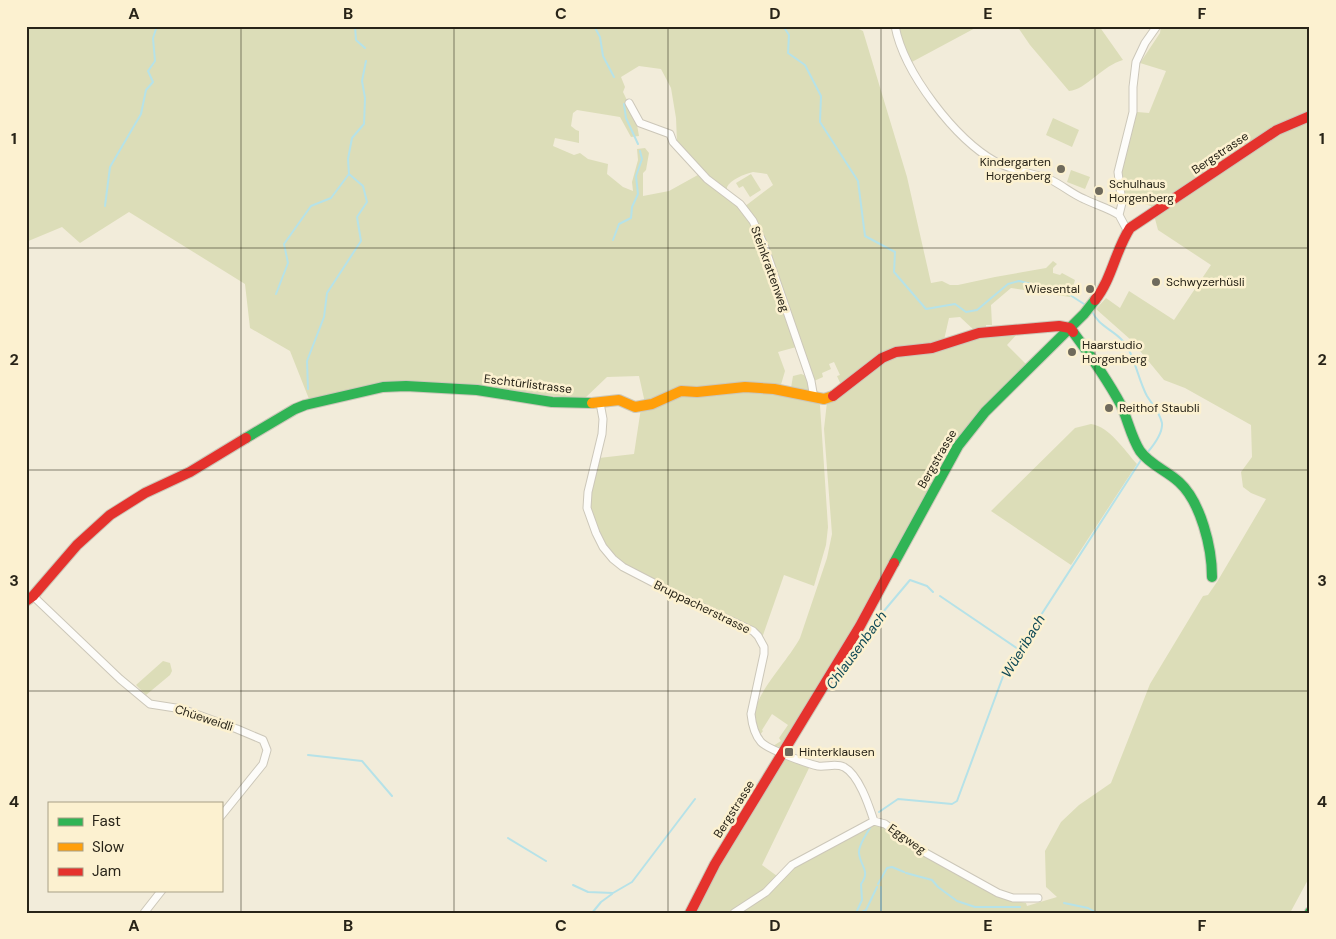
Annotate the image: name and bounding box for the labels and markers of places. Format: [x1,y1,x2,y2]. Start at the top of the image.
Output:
place label: Kindergarten Horgenberg [980,154,1051,184]
marker: Kindergarten Horgenberg [1055,163,1067,175]
place label: Schulhaus Horgenberg [1109,176,1174,206]
marker: Schulhaus Horgenberg [1093,185,1105,197]
place label: Schwyzerhüsli [1166,274,1245,290]
marker: Schwyzerhüsli [1150,276,1162,288]
place label: Wiesental [1025,281,1080,297]
marker: Wiesental [1084,283,1096,295]
place label: Haarstudio Horgenberg [1082,337,1147,367]
marker: Haarstudio Horgenberg [1066,346,1078,358]
place label: Reithof Staubli [1119,400,1200,416]
marker: Reithof Staubli [1103,402,1115,414]
place label: Hinterklausen [799,744,875,760]
marker: Hinterklausen [783,746,795,758]

